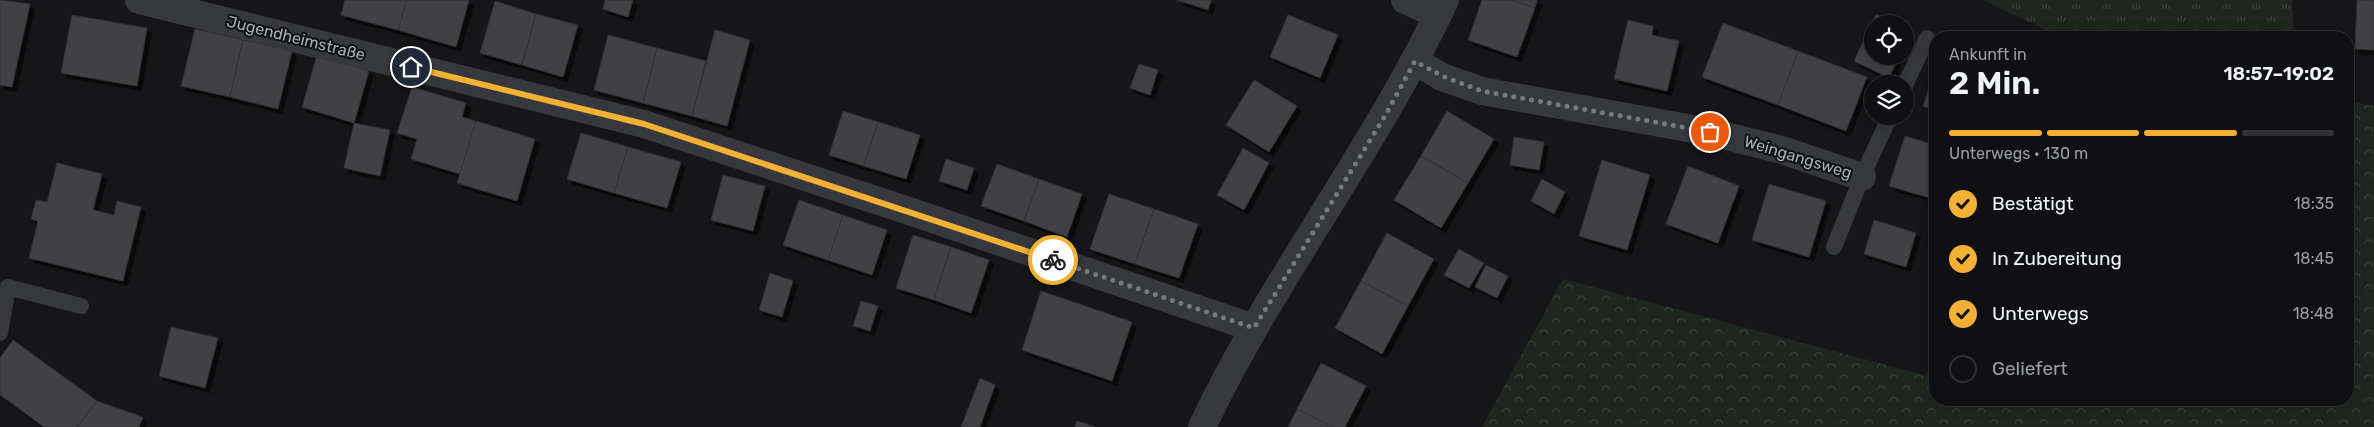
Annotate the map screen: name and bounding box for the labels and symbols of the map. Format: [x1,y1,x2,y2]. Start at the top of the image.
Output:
street label: Jugendheimstraße [225,12,367,64]
pin [390,46,432,88]
pin [1689,111,1731,153]
street label: Weingangsweg [1742,132,1854,182]
courier [1028,235,1078,285]

